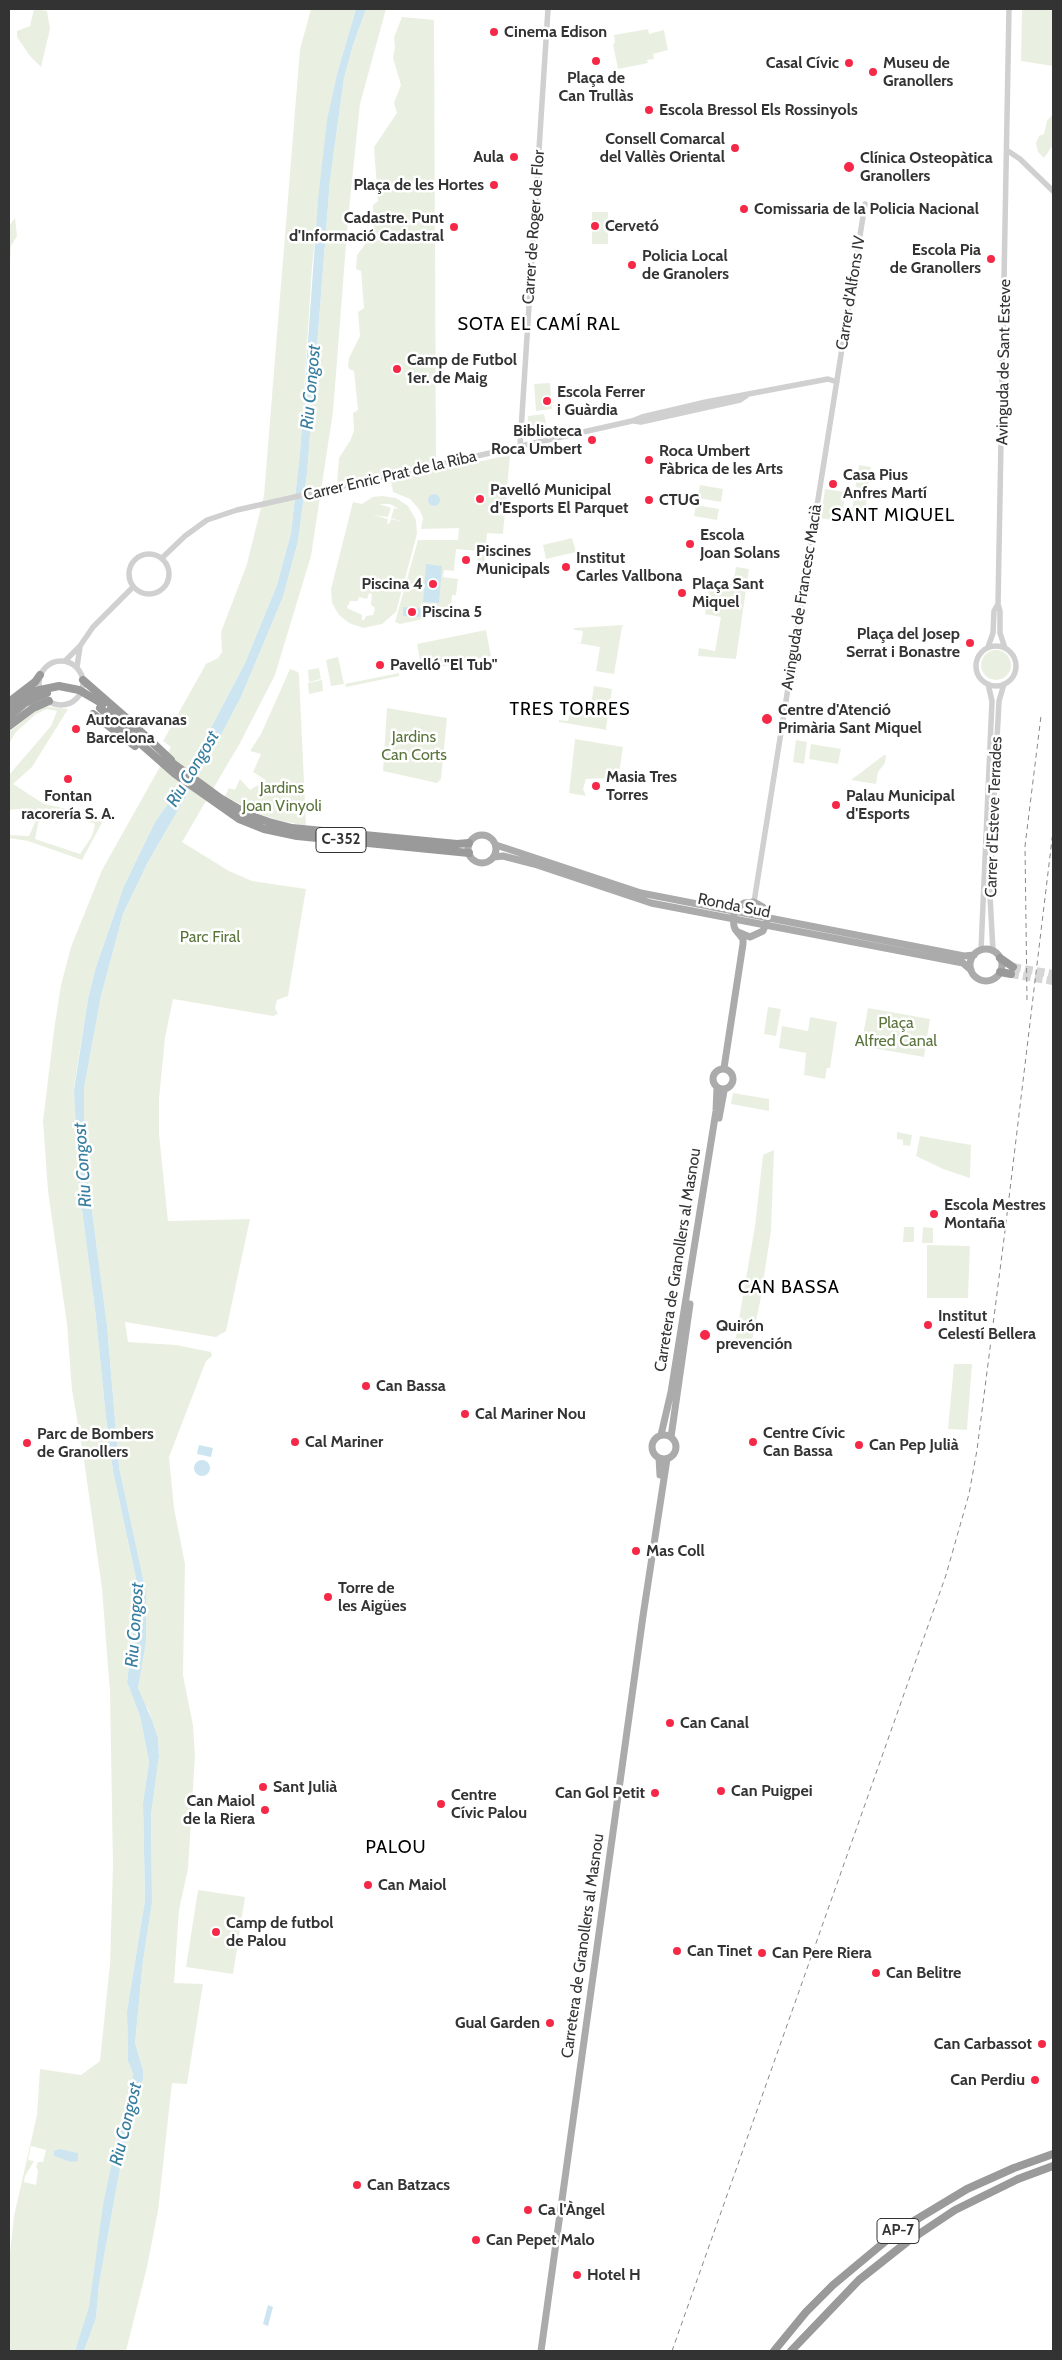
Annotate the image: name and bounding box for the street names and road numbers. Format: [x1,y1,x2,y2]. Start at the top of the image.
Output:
street label: Carrer de Roger de Flor [519,149,549,305]
street label: Carrer d'Alfons IV [832,234,870,352]
street label: Avinguda de Sant Esteve [993,279,1015,445]
street label: Carrer Enric Prat de la Riba [302,447,478,505]
street label: Avinguda de Francesc Macià [778,503,826,691]
street label: Carrer d'Esteve Terrades [982,736,1006,898]
road number: C-352 [316,828,366,852]
street label: Ronda Sud [696,890,772,922]
street label: Carretera de Granollers al Masnou [651,1147,705,1373]
street label: Carretera de Granollers al Masnou [558,1833,608,2059]
road number: AP-7 [877,2218,919,2244]

